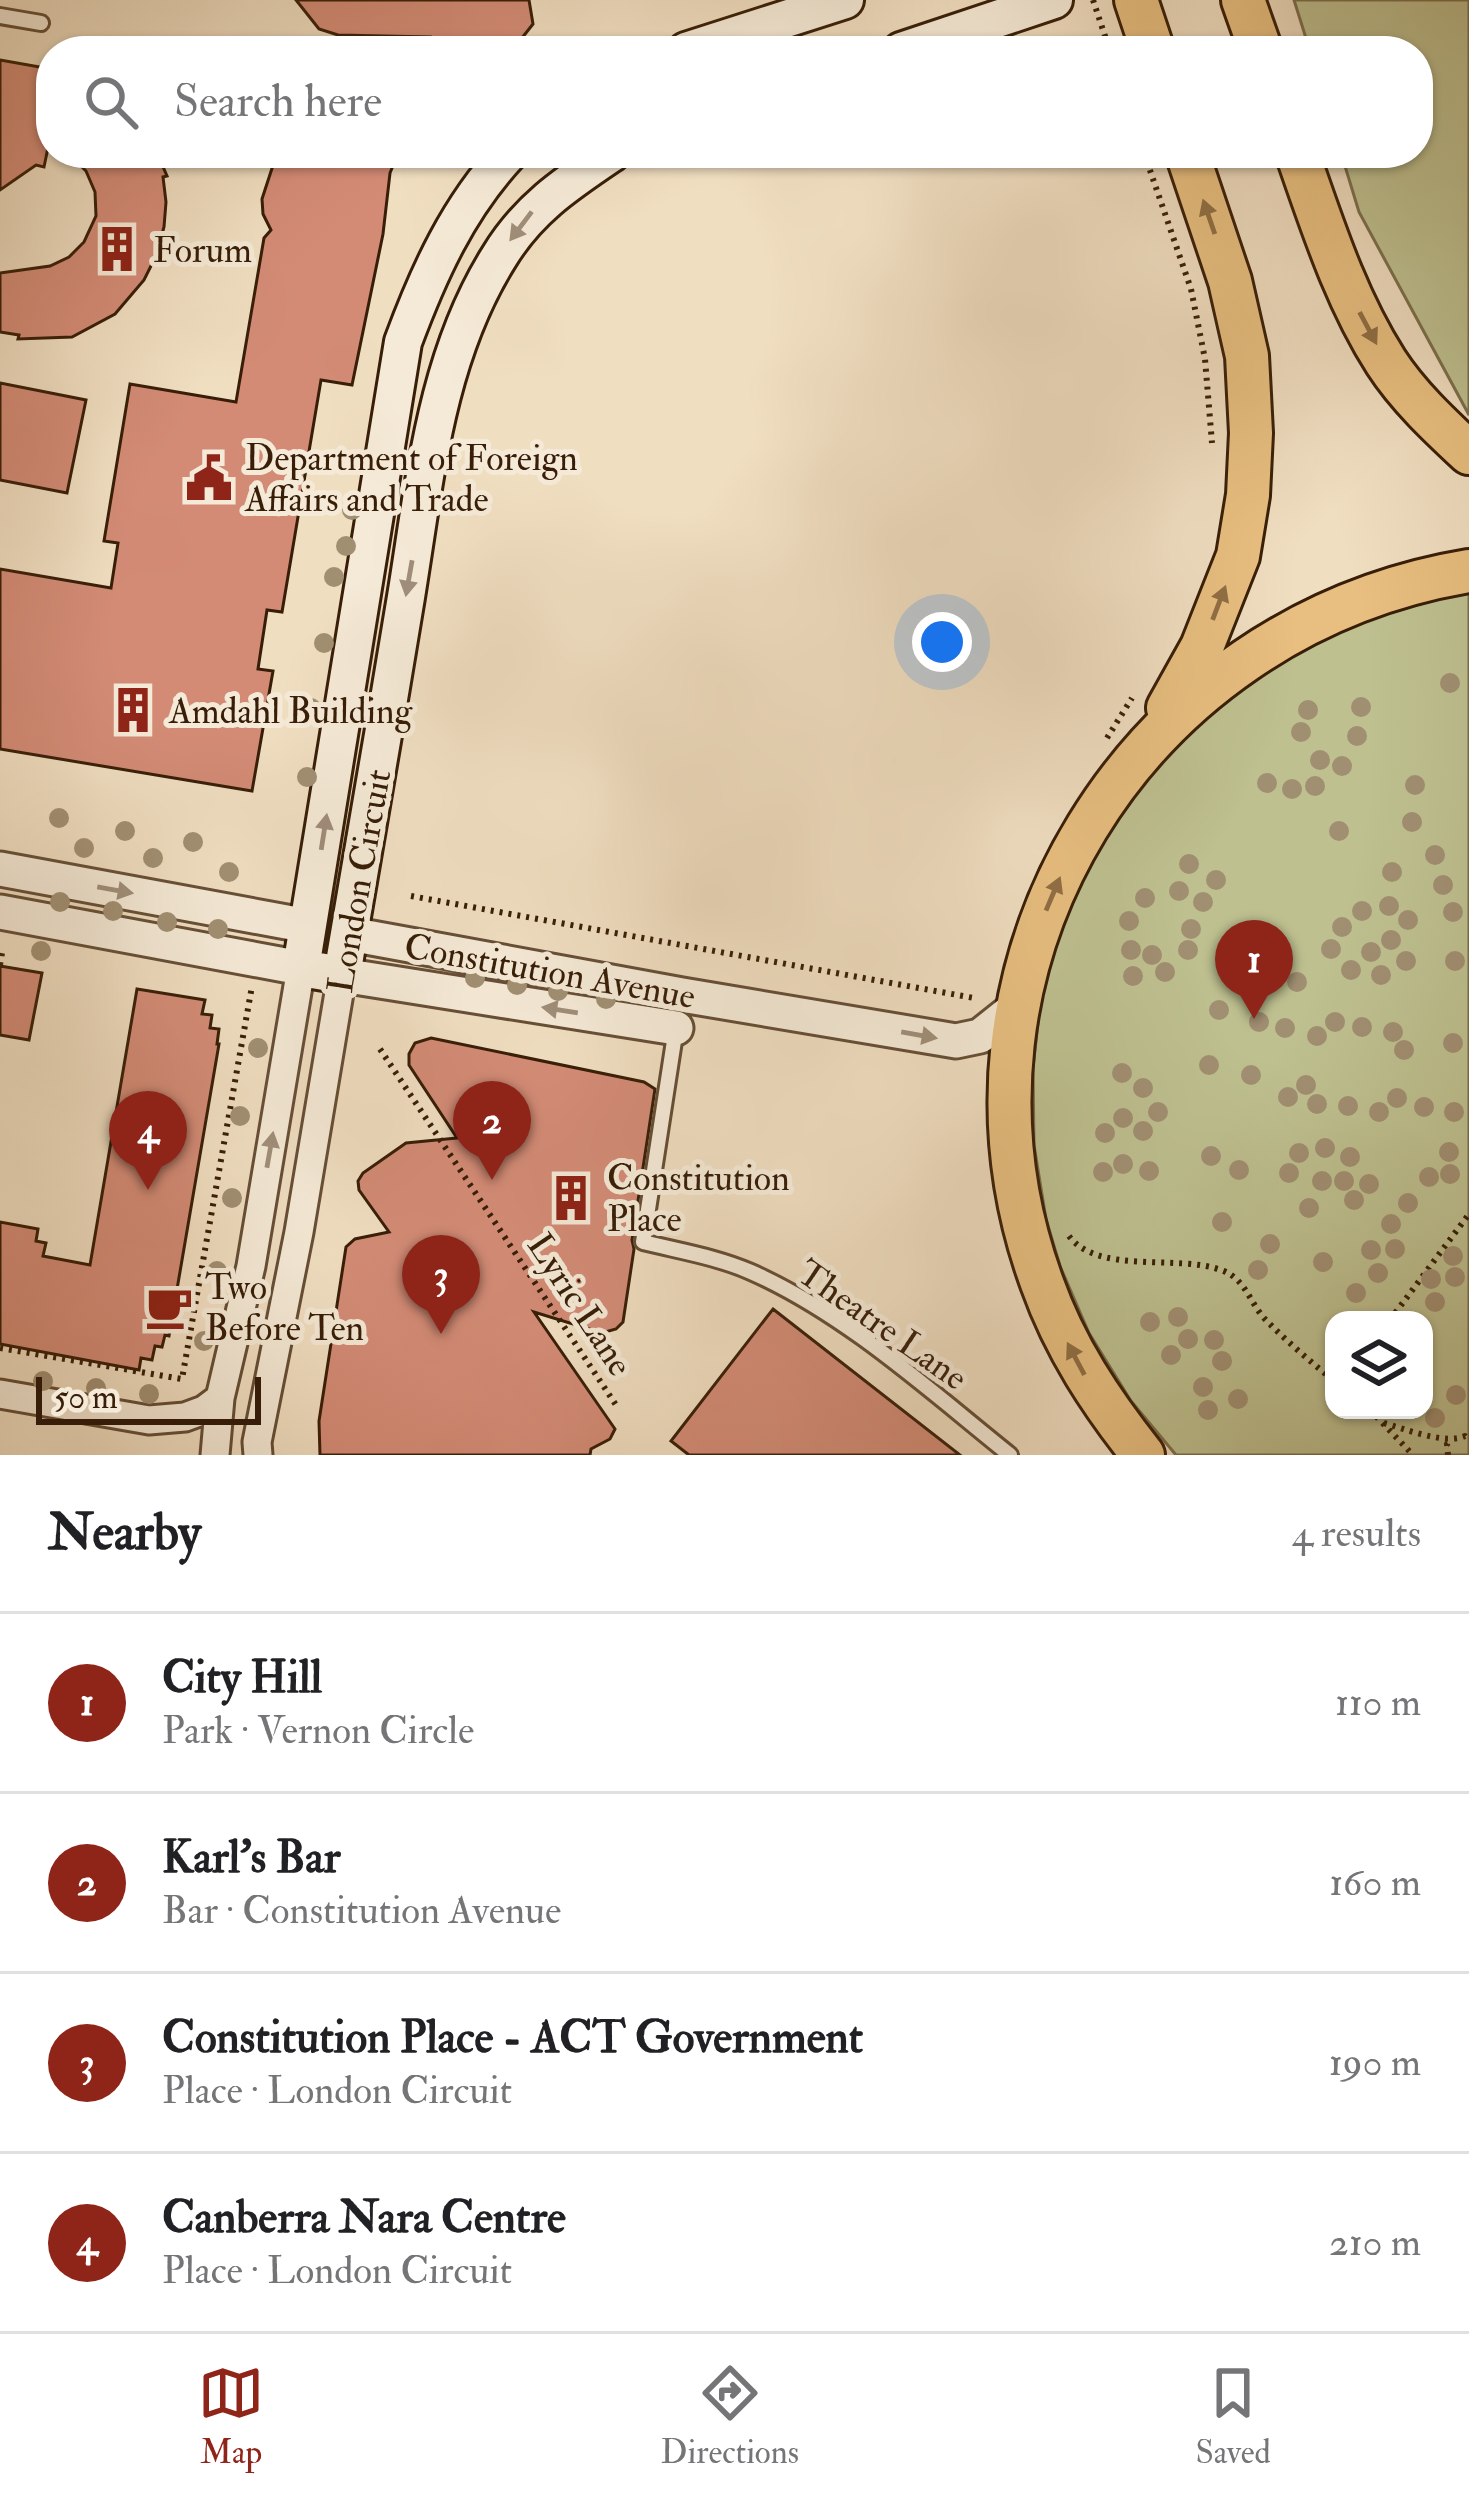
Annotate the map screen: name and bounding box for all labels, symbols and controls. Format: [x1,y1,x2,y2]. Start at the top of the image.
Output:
search box [36,36,1433,168]
icon: search [78,69,144,135]
text: Search here [174,74,382,130]
one-way arrow [1198,198,1217,235]
one-way arrow [510,211,534,242]
building icon: Forum [92,224,142,274]
place label: Forum [153,228,252,273]
one-way arrow [1357,310,1378,345]
place label: Department of Foreign Affairs and Trade [244,436,578,522]
public building icon: Department of Foreign Affairs and Trade [184,453,234,503]
one-way arrow [400,560,419,597]
one-way arrow [1211,585,1230,621]
your location [912,612,972,672]
building icon: Amdahl Building [108,685,158,735]
place label: Amdahl Building [168,689,414,734]
street label: London Circuit [318,766,401,997]
one-way arrow [315,812,333,850]
one-way arrow [1044,875,1063,911]
one-way arrow [97,881,134,900]
pin: 1 [1215,920,1293,1019]
street label: Constitution Avenue [401,924,699,1019]
one-way arrow [541,1000,578,1019]
one-way arrow [900,1026,938,1044]
pin: 2 [453,1081,531,1180]
pin: 4 [109,1091,187,1190]
one-way arrow [261,1131,280,1168]
place label: Constitution Place [607,1156,790,1242]
building icon: Constitution Place [546,1173,596,1223]
street label: Lyric Lane [517,1225,643,1385]
pin: 3 [402,1235,480,1334]
street label: Theatre Lane [788,1250,976,1400]
place label: Two Before Ten [205,1265,364,1351]
cafe icon: Two Before Ten [144,1282,194,1332]
map controls [1325,1311,1433,1419]
button: layers [1325,1311,1433,1419]
one-way arrow [1066,1342,1087,1377]
scale bar [36,1371,261,1424]
text: 50 m [54,1377,118,1418]
text: Nearby [48,1501,201,1565]
text: 4 results [1292,1509,1421,1558]
text: City Hill [162,1650,322,1706]
text: 1 [80,1678,94,1727]
text: 110 m [1335,1678,1421,1727]
text: Park · Vernon Circle [162,1706,474,1755]
text: Karl's Bar [162,1830,340,1886]
text: 2 [77,1858,97,1907]
text: 160 m [1329,1858,1421,1907]
text: Bar · Constitution Avenue [162,1886,561,1935]
text: Constitution Place - ACT Government [162,2010,863,2066]
text: 3 [80,2038,94,2087]
text: 190 m [1329,2038,1421,2087]
text: Place · London Circuit [162,2066,512,2115]
text: Canberra Nara Centre [162,2190,566,2246]
text: 4 [76,2218,98,2267]
text: 210 m [1329,2218,1421,2267]
text: Place · London Circuit [162,2246,512,2295]
tab: Map [198,2360,264,2473]
tab: Directions [661,2360,799,2473]
tab: Saved [1195,2360,1271,2473]

